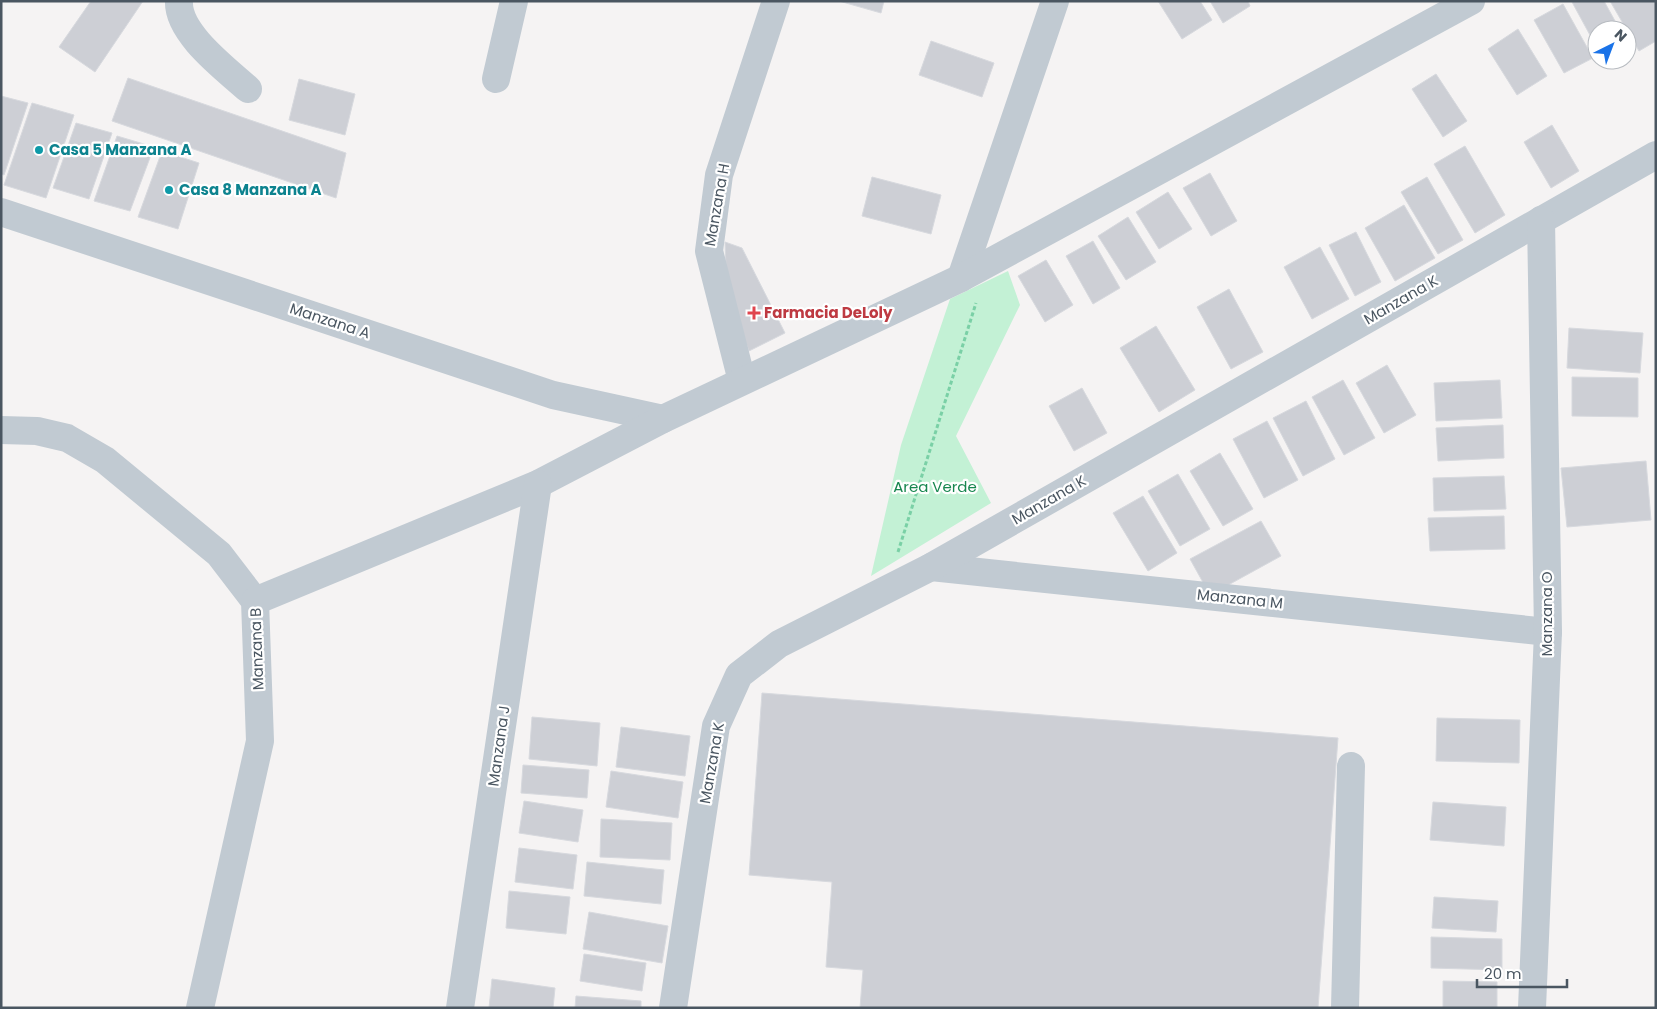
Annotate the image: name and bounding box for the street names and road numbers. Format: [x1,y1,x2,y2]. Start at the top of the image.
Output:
street label: Manzana H [699,162,734,248]
street label: Manzana K [1360,270,1442,329]
street label: Manzana A [287,298,373,343]
street label: Manzana K [1008,470,1090,529]
street label: Manzana O [1536,571,1557,657]
street label: Manzana M [1196,584,1284,613]
street label: Manzana B [245,607,268,691]
street label: Manzana J [482,704,515,788]
street label: Manzana K [694,721,729,805]

